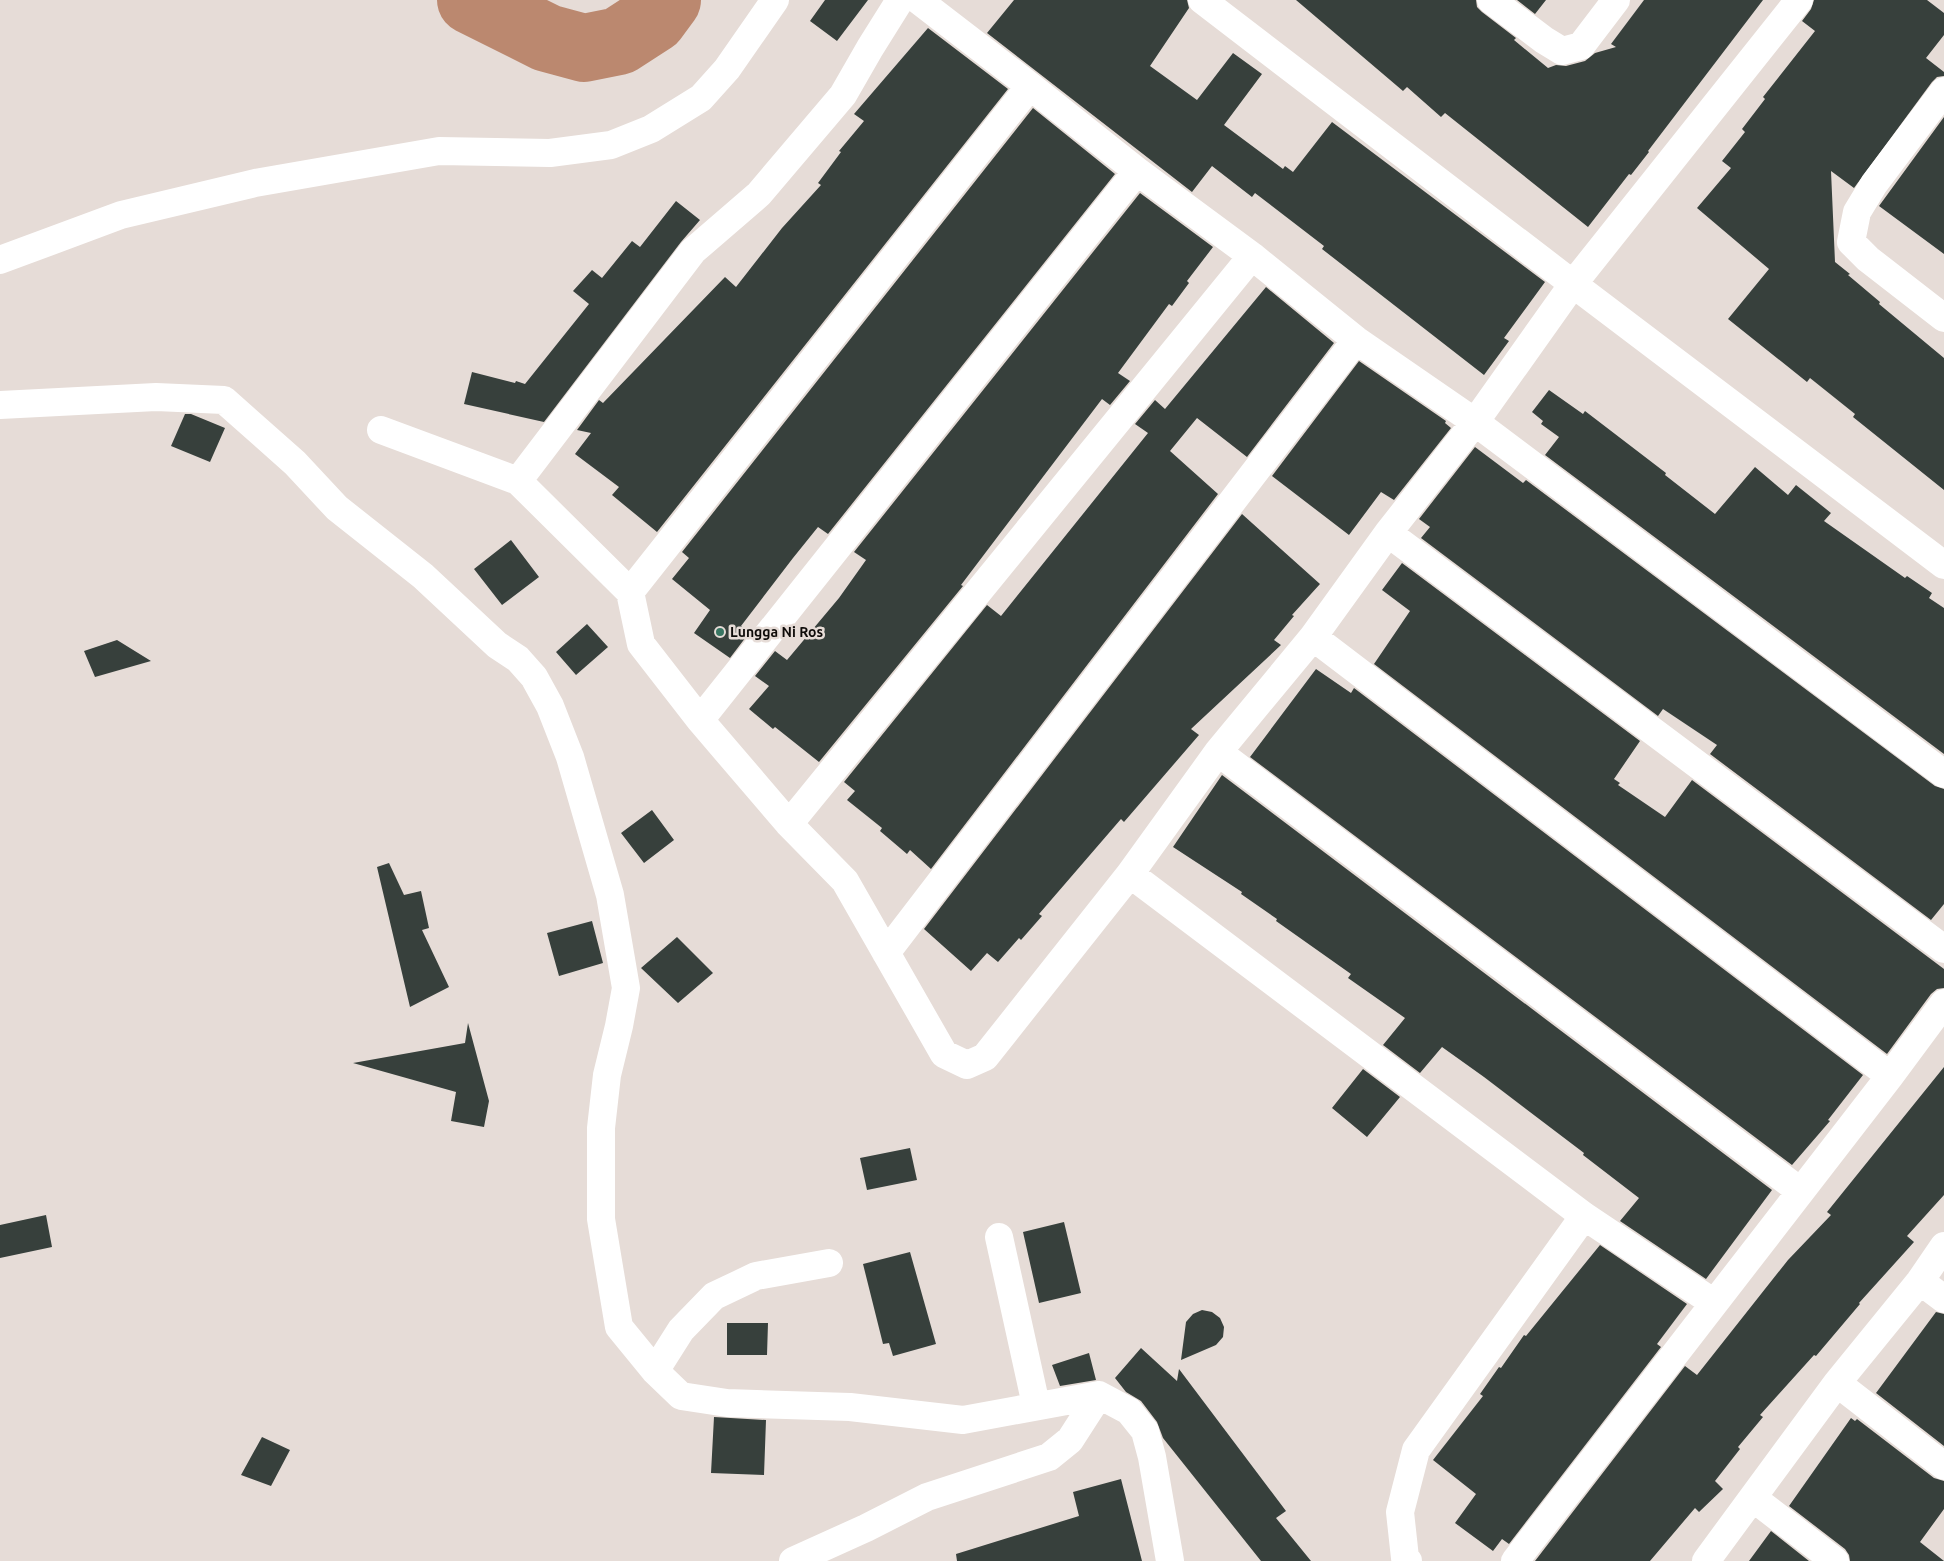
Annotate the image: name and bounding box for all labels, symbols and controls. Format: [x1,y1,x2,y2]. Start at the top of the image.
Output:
place label: Lungga Ni Ros [730,624,823,640]
marker: Lungga Ni Ros [714,626,726,638]

